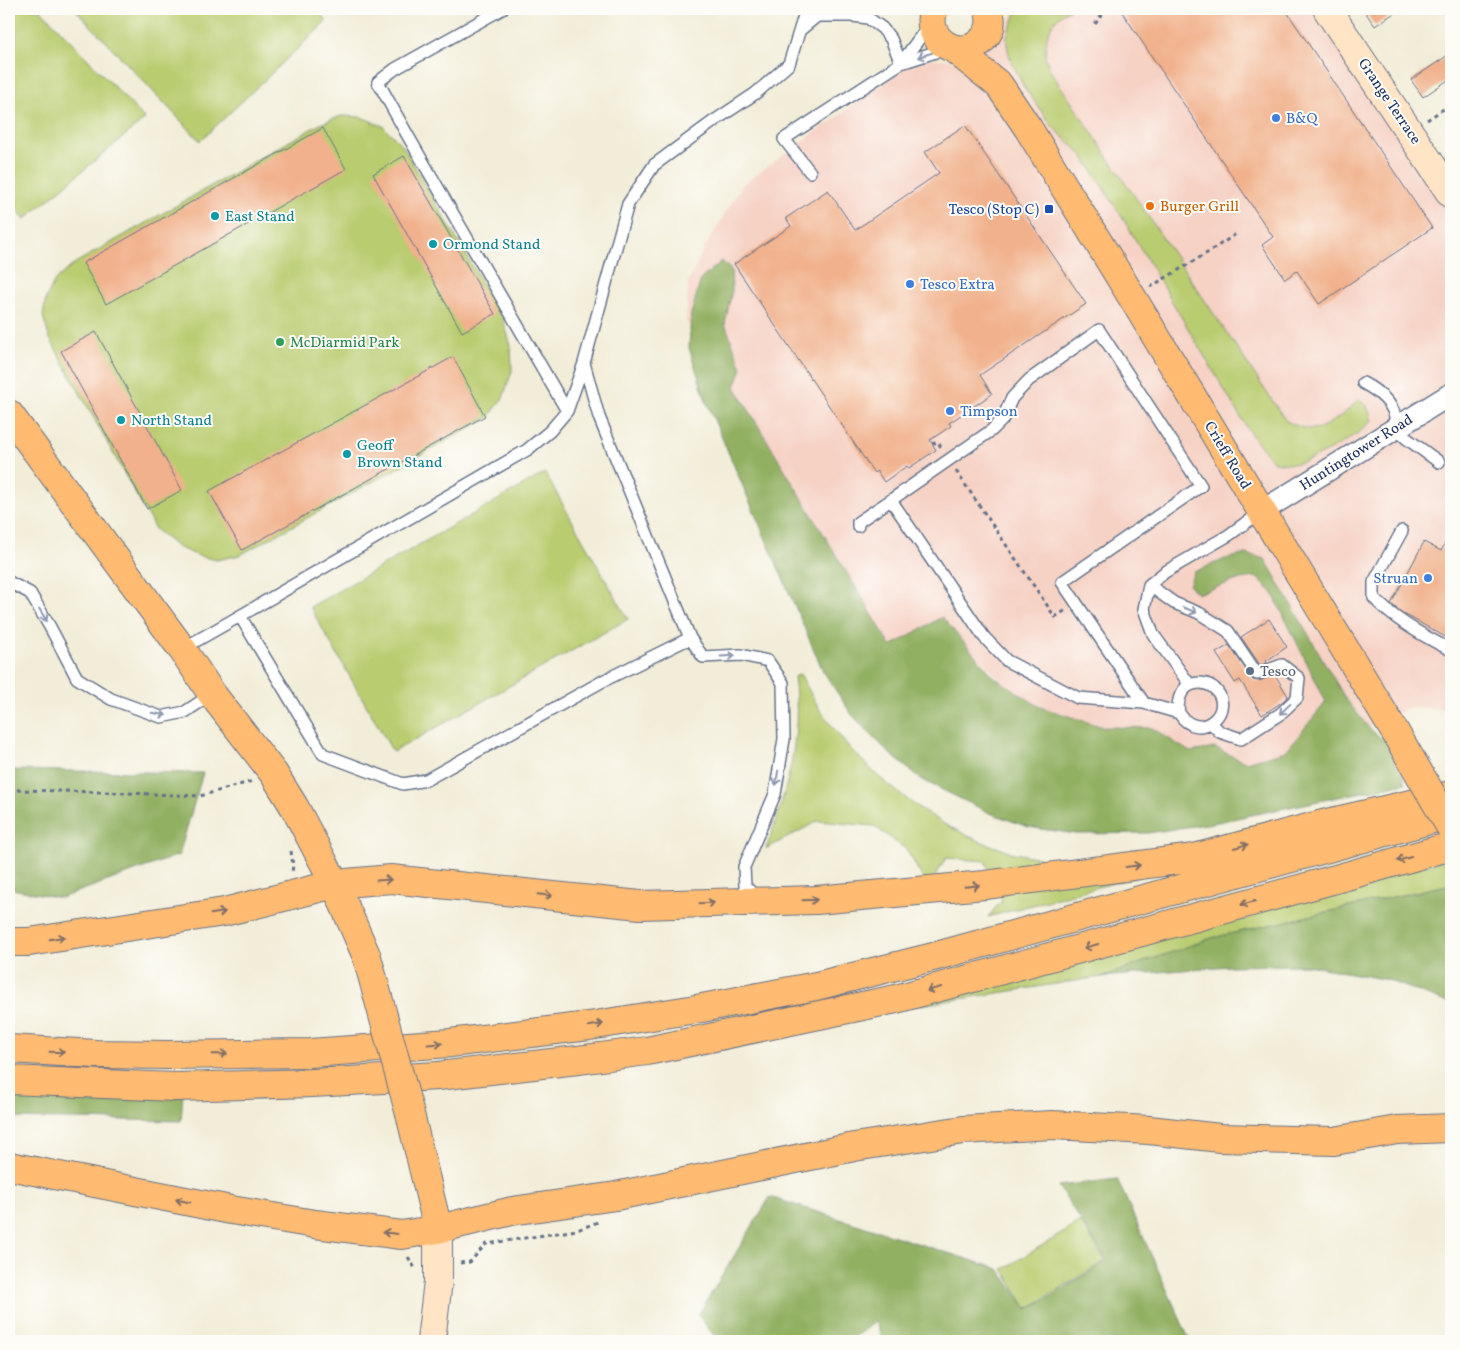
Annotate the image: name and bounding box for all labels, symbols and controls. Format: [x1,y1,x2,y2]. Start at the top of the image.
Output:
one-way arrow [918,51,934,61]
street label: Grange Terrace [1352,55,1425,149]
place label: B&Q [1286,109,1318,130]
marker: B&Q [1270,112,1282,124]
place label: Burger Grill [1160,197,1239,218]
place label: Tesco (Stop C) [949,200,1039,221]
marker: Burger Grill [1144,200,1156,212]
marker: Tesco (Stop C) [1043,203,1055,215]
place label: East Stand [225,207,295,228]
marker: East Stand [209,210,221,222]
place label: Ormond Stand [443,235,540,256]
marker: Ormond Stand [427,238,439,250]
place label: Tesco Extra [920,275,995,296]
marker: Tesco Extra [904,278,916,290]
place label: McDiarmid Park [290,333,400,354]
marker: McDiarmid Park [274,336,286,348]
place label: Timpson [960,402,1018,423]
marker: Timpson [944,405,956,417]
street label: Huntingtower Road [1296,410,1417,497]
place label: North Stand [131,411,212,432]
marker: North Stand [115,414,127,426]
street label: Crieff Road [1198,418,1255,494]
place label: Geoff Brown Stand [357,436,442,474]
marker: Geoff Brown Stand [341,448,353,460]
place label: Struan [1373,569,1418,590]
marker: Struan [1422,572,1434,584]
one-way arrow [1182,606,1197,615]
one-way arrow [38,607,48,621]
one-way arrow [720,651,736,660]
place label: Tesco [1260,662,1296,683]
marker: Tesco [1244,665,1256,677]
one-way arrow [1279,703,1291,715]
one-way arrow [150,710,166,720]
one-way arrow [772,770,782,786]
one-way arrow [1232,840,1248,850]
one-way arrow [1397,855,1413,865]
one-way arrow [1125,861,1141,871]
one-way arrow [375,875,391,885]
one-way arrow [963,881,979,891]
one-way arrow [537,890,553,900]
one-way arrow [802,895,818,904]
one-way arrow [699,898,715,908]
one-way arrow [1240,899,1256,908]
one-way arrow [209,908,225,918]
one-way arrow [49,932,65,942]
one-way arrow [1084,942,1100,951]
one-way arrow [927,985,943,994]
one-way arrow [588,1020,604,1030]
one-way arrow [426,1039,442,1049]
one-way arrow [49,1048,65,1057]
one-way arrow [212,1049,228,1059]
one-way arrow [175,1195,191,1205]
one-way arrow [382,1228,398,1238]

